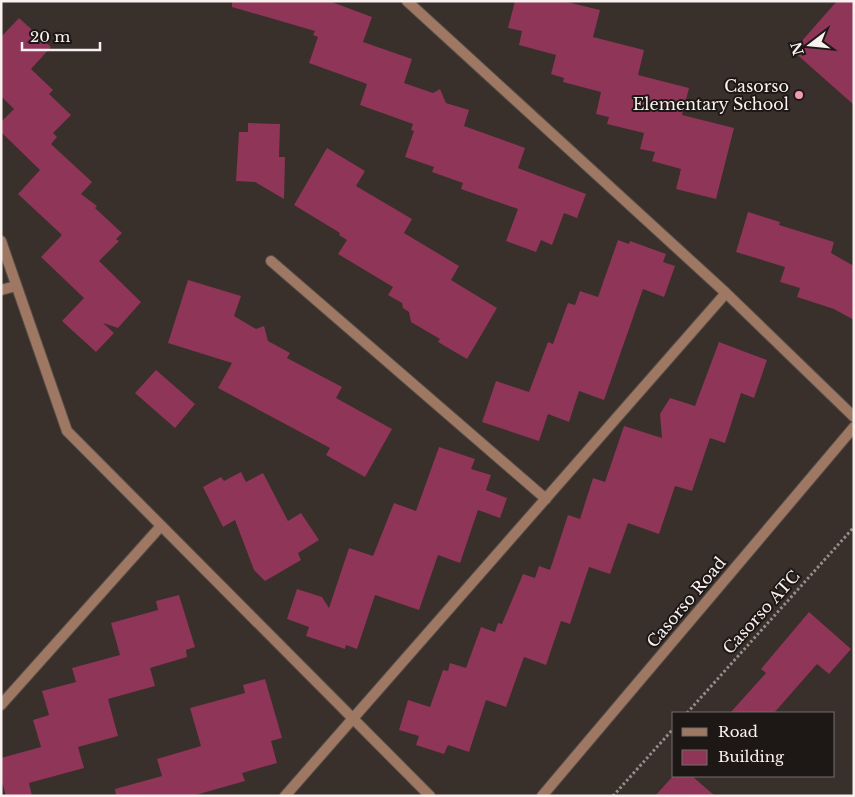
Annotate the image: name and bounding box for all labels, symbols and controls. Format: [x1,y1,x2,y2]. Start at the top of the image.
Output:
scale bar [22,20,100,52]
north arrow [785,20,835,70]
text: 20 m [30,27,70,46]
text: N [787,40,808,57]
place label: Casorso Elementary School [633,76,789,114]
marker: Casorso Elementary School [793,89,805,101]
street label: Casorso Road [642,553,730,651]
street label: Casorso ATC [718,566,804,658]
legend [672,712,835,777]
text: Road [718,722,758,741]
text: Building [718,747,785,766]

